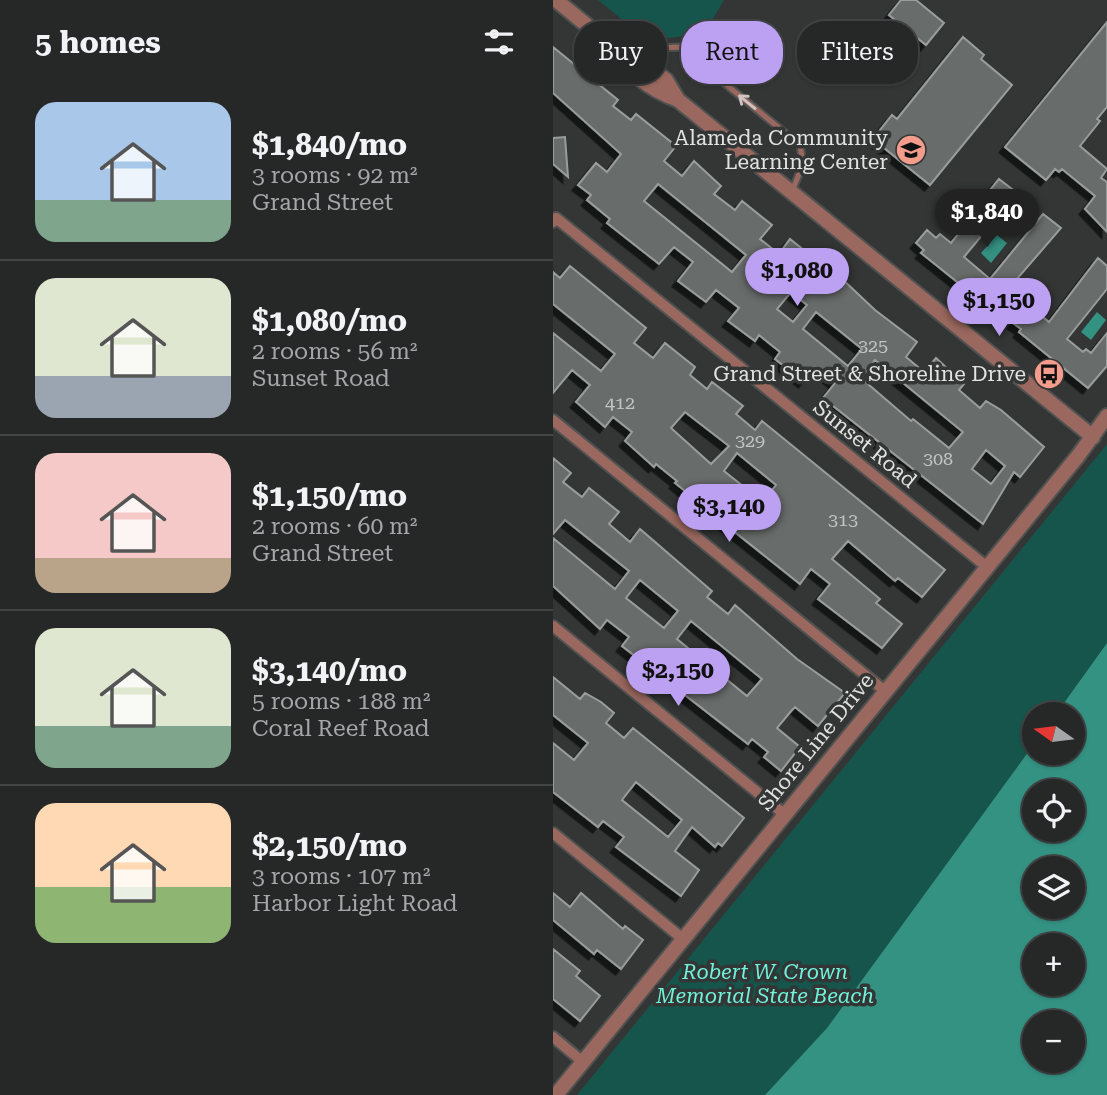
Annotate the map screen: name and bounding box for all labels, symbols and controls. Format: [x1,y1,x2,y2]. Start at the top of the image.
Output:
chip: Buy [574,21,667,84]
chip: Rent [681,21,783,84]
chip: Filters [797,21,918,84]
icon: filters [480,23,518,61]
text: 5 homes [35,25,161,60]
one-way arrow [739,94,757,110]
place label: Alameda Community Learning Center [674,126,889,174]
text: $1,840/mo [252,127,407,162]
icon: home [91,130,175,214]
school or university icon: Alameda Community Learning Center [894,133,928,167]
text: 3 rooms · 92 m² [252,162,418,189]
text: Grand Street [252,189,393,216]
pin: $1,840 [930,190,1044,249]
text: $1,840 [951,198,1023,225]
pin: $1,080 [740,248,854,308]
text: $1,080 [761,257,833,284]
pin: $1,150 [942,278,1056,338]
text: $1,150 [963,287,1035,314]
text: $1,080/mo [252,303,407,338]
icon: home [91,306,175,390]
house number: 325 [858,335,888,356]
text: 2 rooms · 56 m² [252,338,418,365]
bus stop icon: Grand Street & Shoreline Drive [1032,357,1066,391]
place label: Grand Street & Shoreline Drive [713,362,1026,386]
text: Sunset Road [252,365,390,392]
house number: 412 [605,392,635,413]
street label: Sunset Road [809,395,922,493]
house number: 329 [735,430,765,451]
house number: 308 [923,448,953,469]
text: $1,150/mo [252,478,407,513]
icon: home [91,481,175,565]
pin: $3,140 [672,484,786,544]
text: $3,140 [693,493,765,520]
house number: 313 [828,509,858,530]
text: 2 rooms · 60 m² [252,513,418,540]
text: Grand Street [252,540,393,567]
pin: $2,150 [621,648,735,708]
text: $3,140/mo [252,653,407,688]
icon: home [91,656,175,740]
text: $2,150 [642,657,714,684]
street label: Shore Line Drive [753,668,879,816]
text: 5 rooms · 188 m² [252,688,430,715]
north arrow [1022,702,1085,765]
map controls [1022,702,1085,1073]
text: Coral Reef Road [252,715,429,742]
button: locate [1022,779,1085,842]
text: $2,150/mo [252,828,407,863]
icon: home [91,831,175,915]
button: layers [1022,856,1085,919]
text: 3 rooms · 107 m² [252,863,430,890]
text: Harbor Light Road [252,890,457,917]
button: + [1022,933,1085,996]
park label: Robert W. Crown Memorial State Beach [655,960,874,1008]
button: − [1022,1010,1085,1073]

